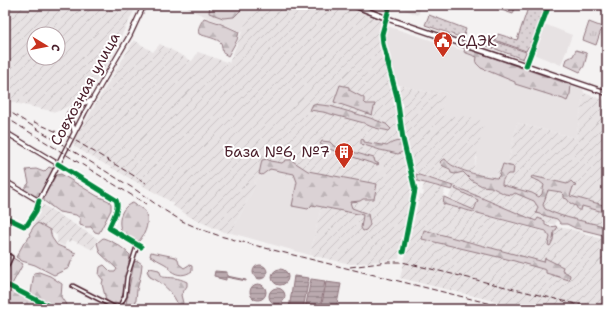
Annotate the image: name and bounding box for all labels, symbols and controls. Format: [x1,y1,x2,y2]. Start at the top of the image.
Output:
north arrow [26,26,66,66]
street label: Совхозная улица [46,29,124,149]
public building icon: СДЭК [432,30,454,58]
place label: СДЭК [457,31,497,51]
building icon: База №6, №7 [333,141,355,169]
place label: База №6, №7 [224,142,330,162]

